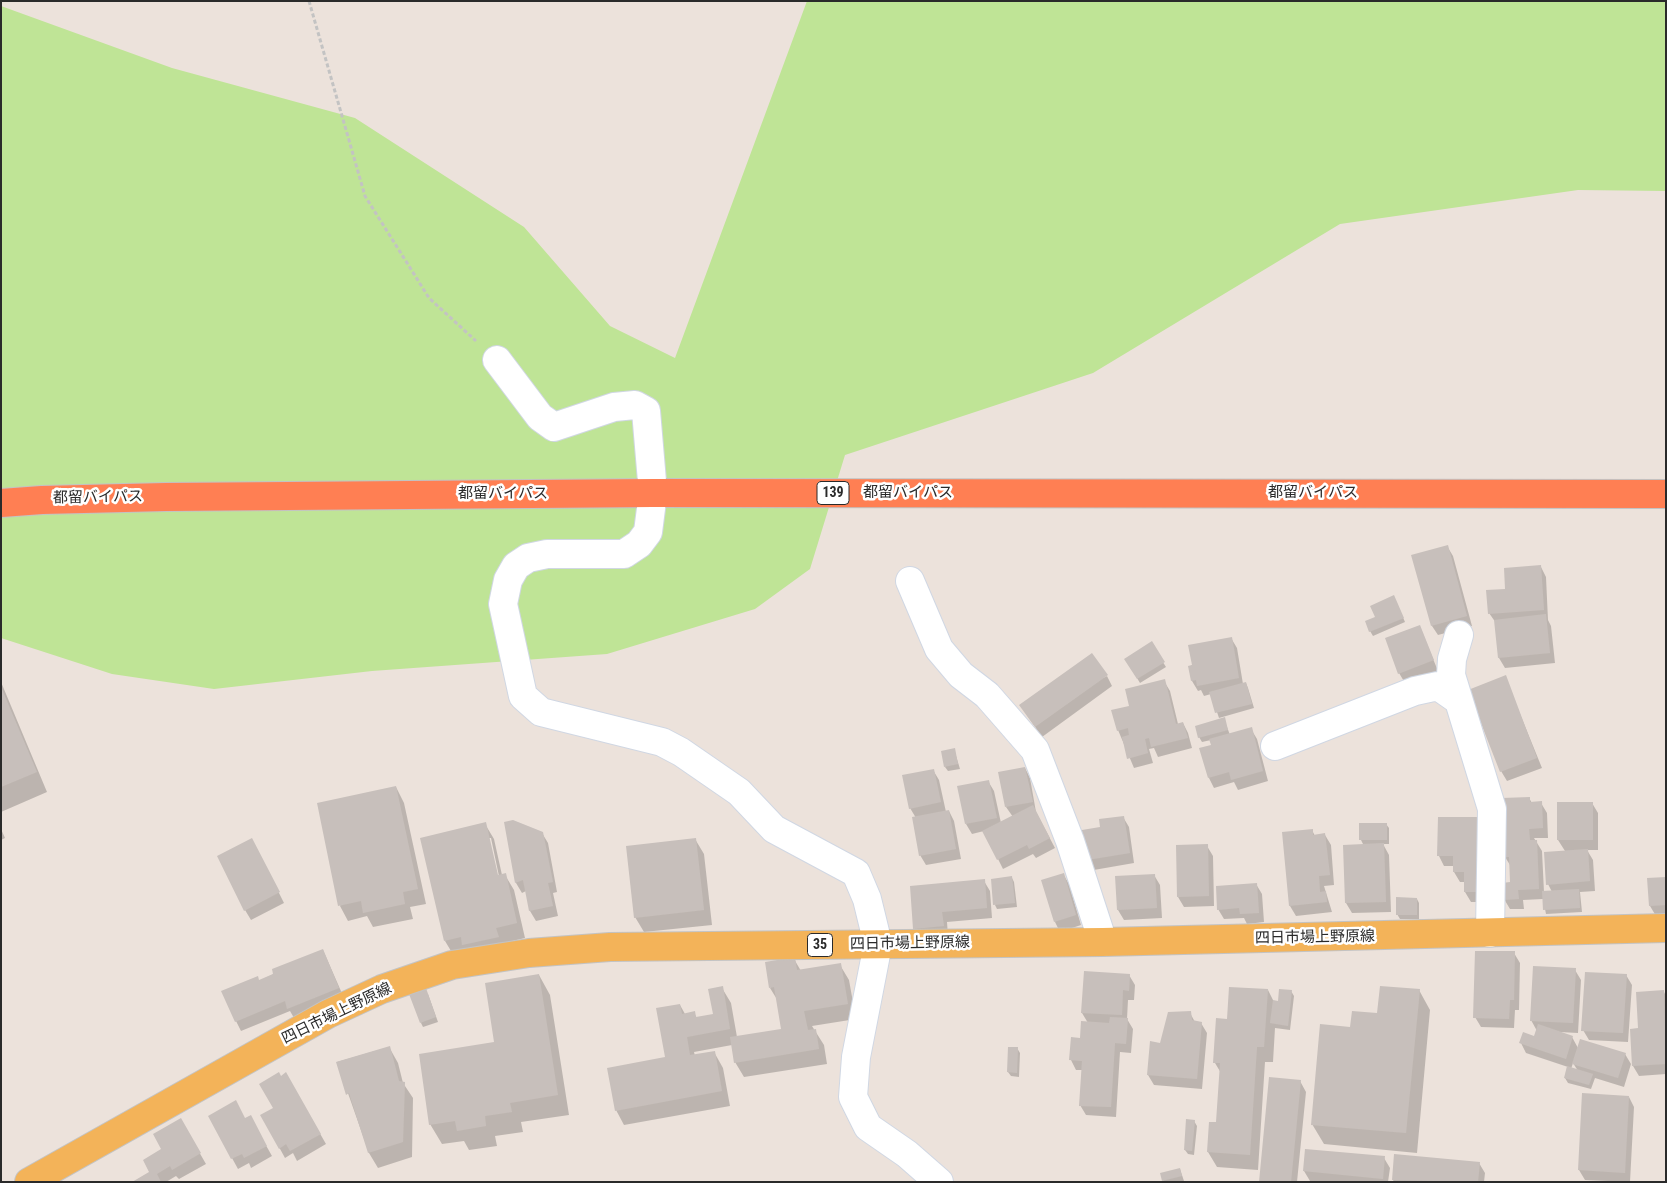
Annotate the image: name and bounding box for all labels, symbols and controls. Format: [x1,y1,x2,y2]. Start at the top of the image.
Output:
road number: 139 [817,482,849,504]
street label: 都留バイパス [863,484,953,502]
street label: 都留バイパス [1268,484,1358,502]
street label: 都留バイパス [458,485,548,503]
street label: 都留バイパス [53,488,143,508]
street label: 四日市場上野原線 [1255,928,1375,948]
road number: 35 [808,934,832,956]
street label: 四日市場上野原線 [850,934,970,954]
street label: 四日市場上野原線 [279,980,395,1048]

